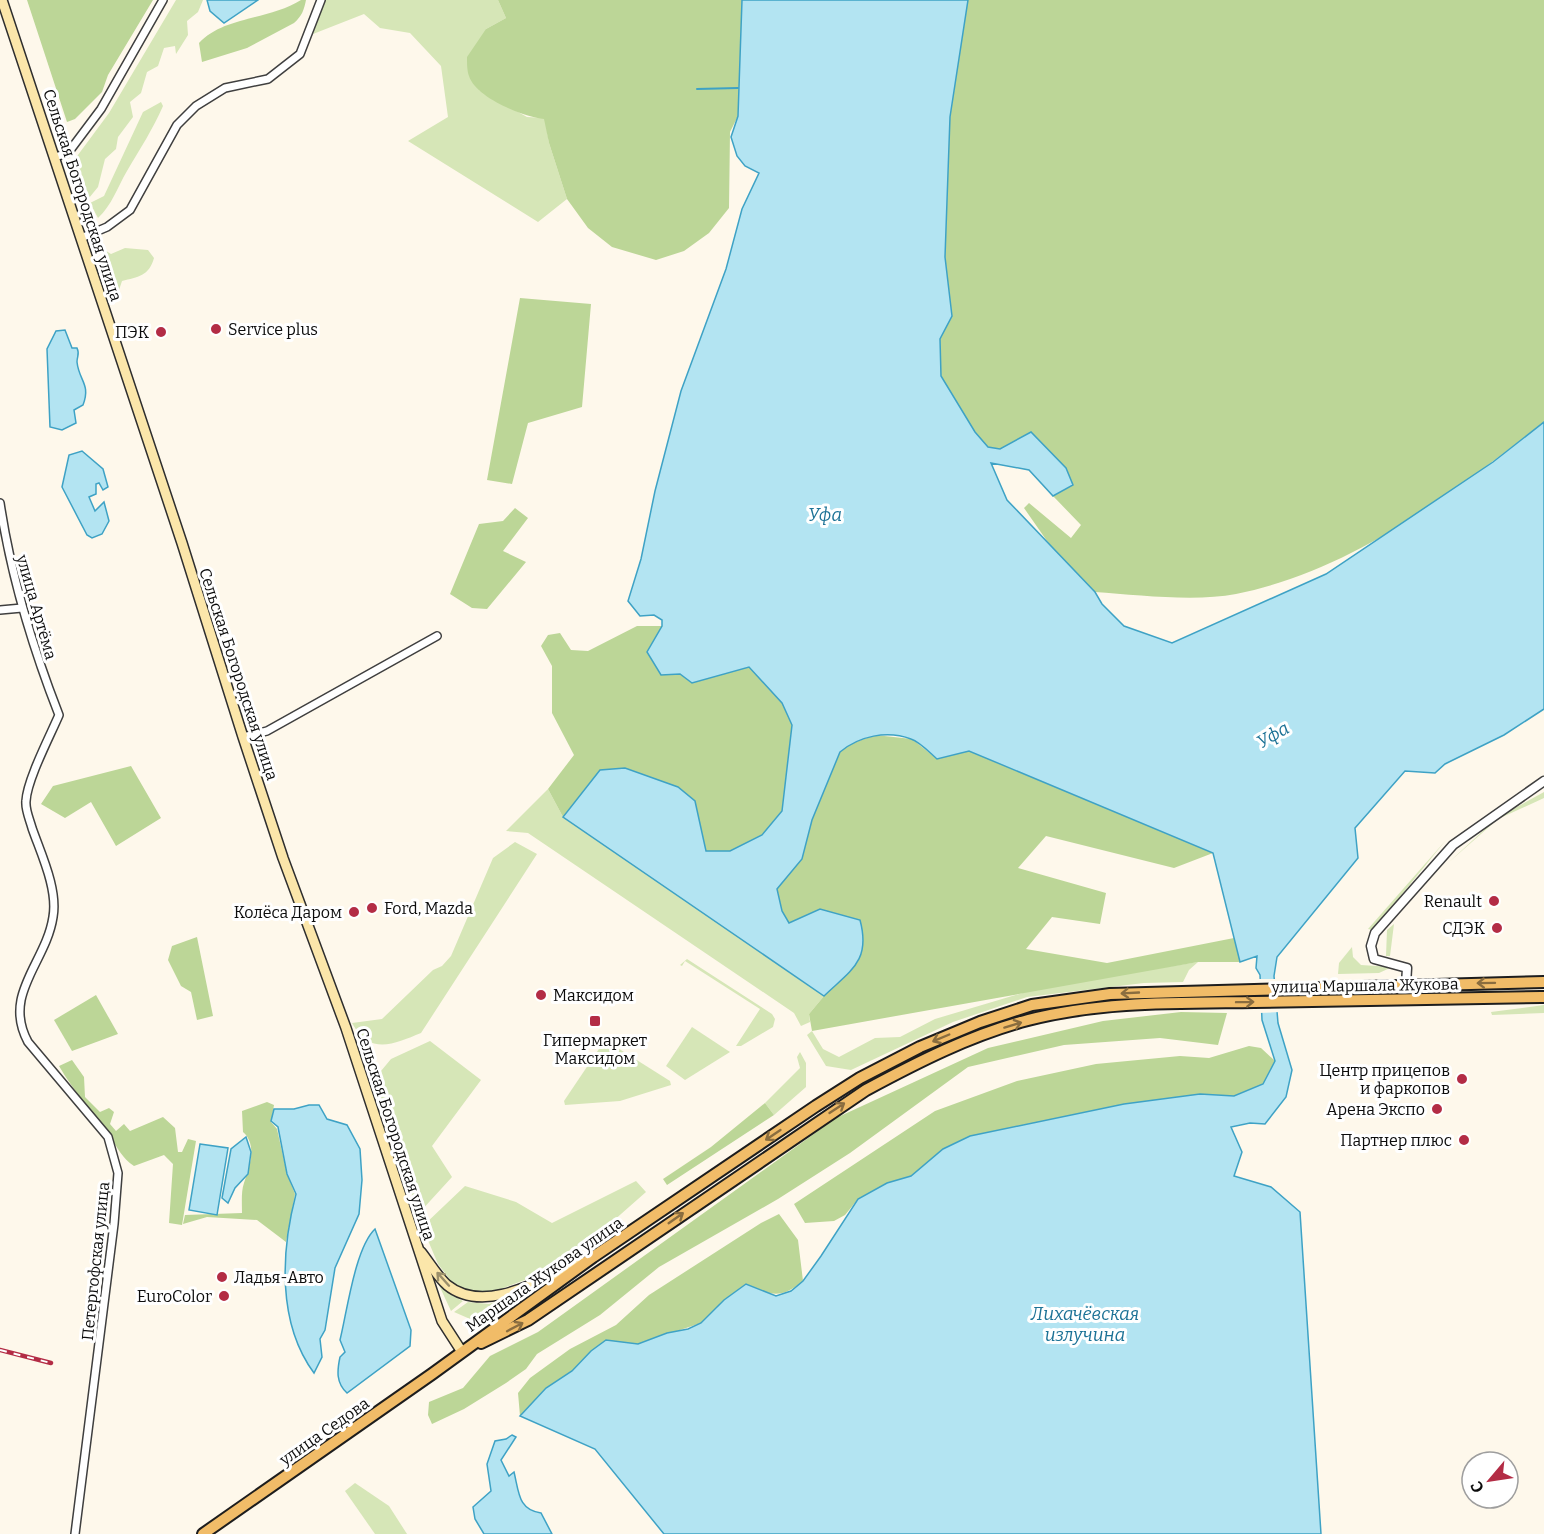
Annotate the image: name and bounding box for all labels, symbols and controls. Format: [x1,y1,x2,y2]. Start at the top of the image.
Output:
street label: Сельская Богородская улица [39,87,126,304]
place label: Service plus [228,320,318,339]
marker: Service plus [209,322,223,336]
place label: ПЭК [115,323,150,342]
marker: ПЭК [154,325,168,339]
water label: Уфа [808,504,842,526]
street label: улица Артёма [12,552,61,662]
street label: Сельская Богородская улица [195,566,282,783]
water label: Уфа [1253,717,1293,753]
place label: Renault [1424,892,1482,911]
marker: Renault [1487,894,1501,908]
place label: Ford, Mazda [384,899,473,918]
marker: Ford, Mazda [365,901,379,915]
place label: Колёса Даром [234,903,342,922]
marker: Колёса Даром [347,905,361,919]
place label: СДЭК [1442,919,1486,938]
marker: СДЭК [1490,921,1504,935]
street label: улица Маршала Жукова [1270,974,1459,997]
one-way arrow [1476,978,1496,989]
place label: Максидом [553,986,634,1005]
one-way arrow [1120,987,1140,998]
marker: Максидом [534,988,548,1002]
one-way arrow [1235,996,1255,1008]
marker: Гипермаркет Максидом [588,1014,602,1028]
one-way arrow [1003,1019,1022,1030]
street label: Сельская Богородская улица [352,1026,439,1243]
place label: Гипермаркет Максидом [543,1031,647,1068]
one-way arrow [933,1033,951,1044]
place label: Центр прицепов и фаркопов [1319,1061,1450,1098]
marker: Центр прицепов и фаркопов [1455,1072,1469,1086]
place label: Арена Экспо [1326,1100,1425,1119]
one-way arrow [828,1101,845,1113]
marker: Арена Экспо [1430,1102,1444,1116]
one-way arrow [765,1129,781,1141]
place label: Партнер плюс [1340,1131,1452,1150]
marker: Партнер плюс [1457,1133,1471,1147]
street label: Петергофская улица [78,1180,113,1341]
one-way arrow [668,1212,684,1224]
street label: Маршала Жукова улица [462,1213,627,1336]
place label: Ладья-Авто [234,1268,324,1287]
marker: Ладья-Авто [215,1270,229,1284]
one-way arrow [436,1272,450,1287]
place label: EuroColor [137,1287,212,1306]
marker: EuroColor [217,1289,231,1303]
water label: Лихачёвская излучина [1030,1303,1139,1346]
one-way arrow [506,1321,524,1333]
street label: улица Седова [275,1393,373,1470]
north arrow [1460,1450,1520,1510]
text: С [1467,1478,1488,1496]

